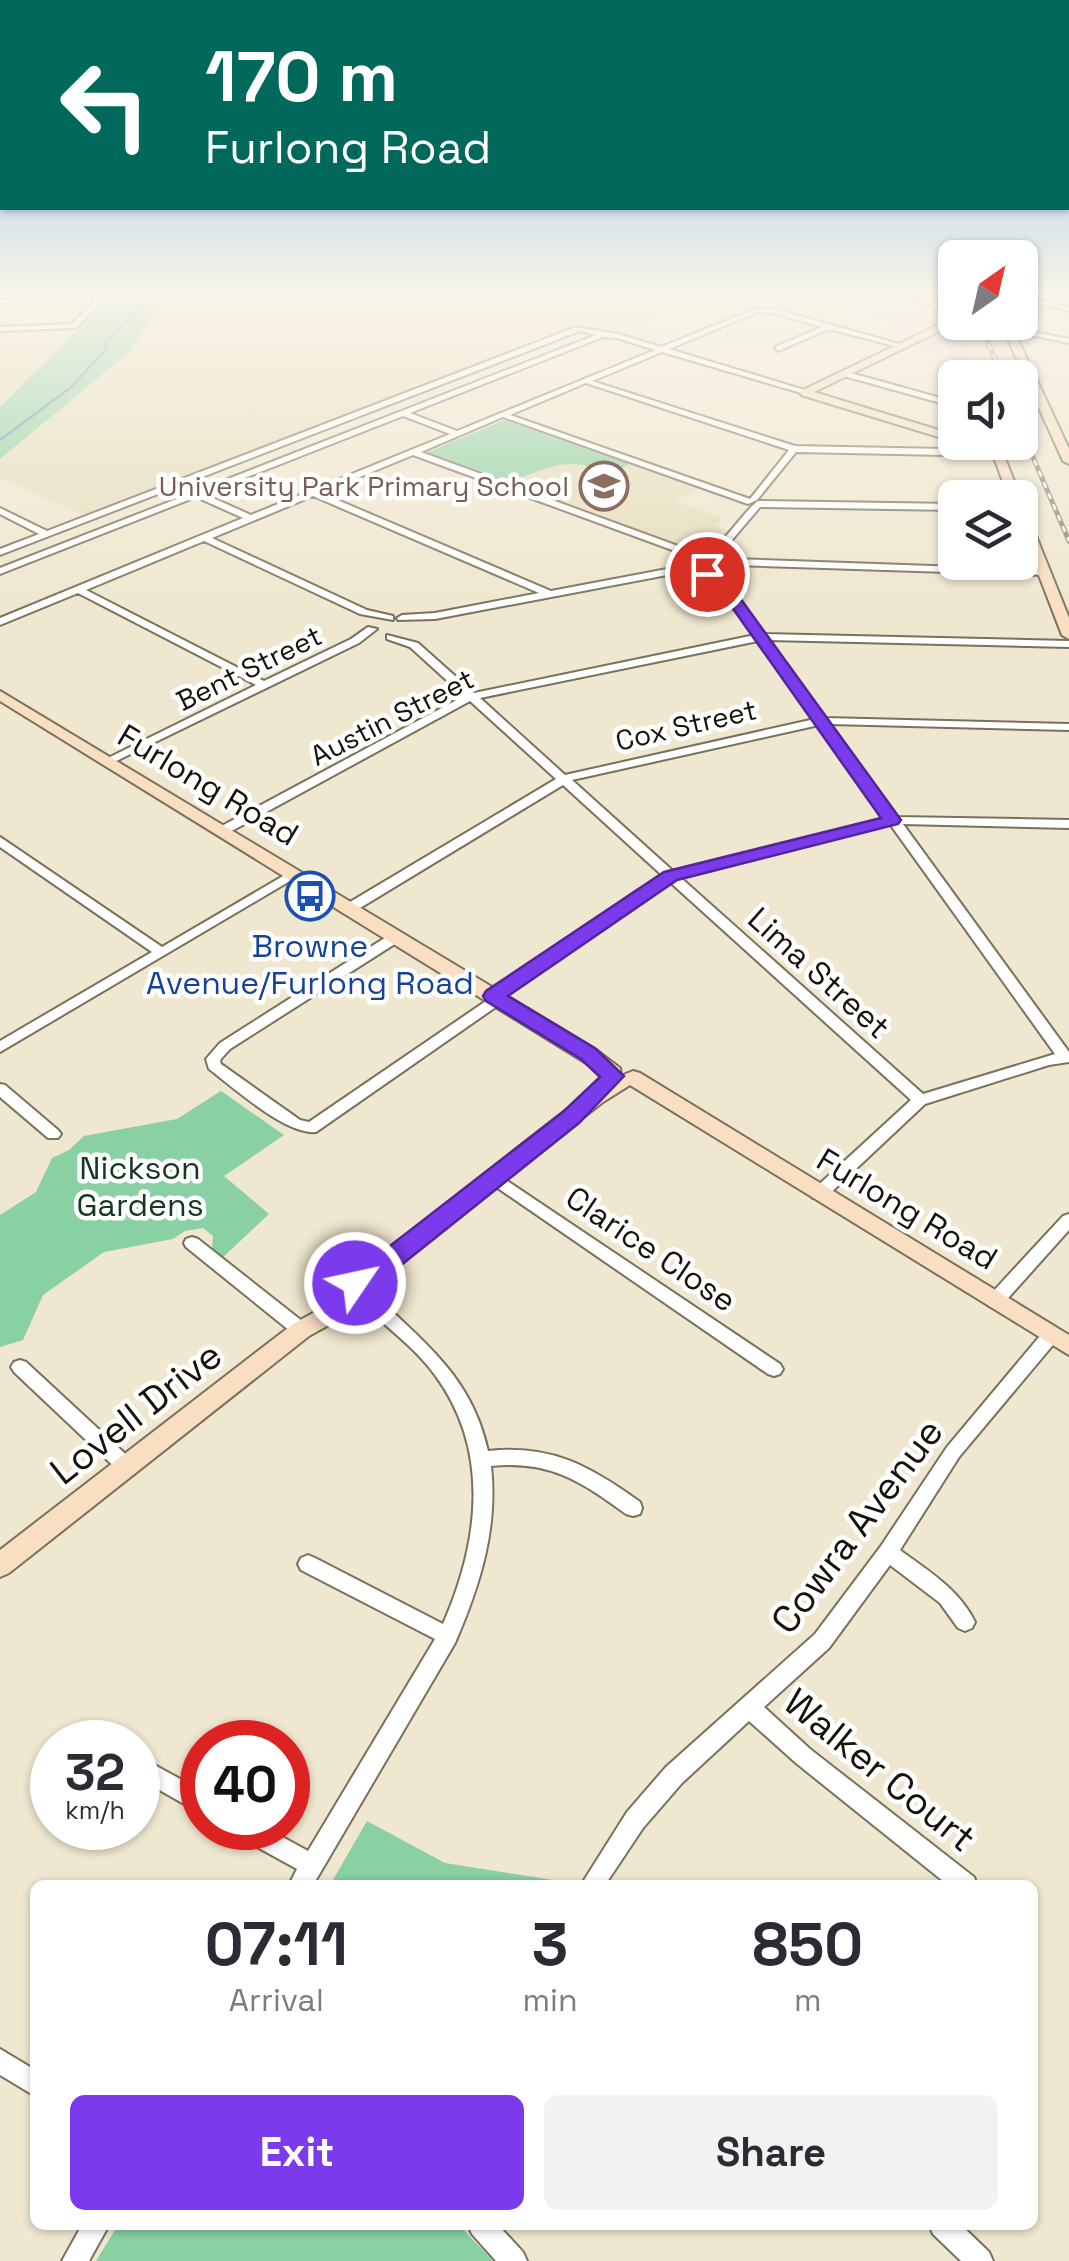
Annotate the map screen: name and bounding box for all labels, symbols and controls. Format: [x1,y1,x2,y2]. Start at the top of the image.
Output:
text: 170 m [205,32,398,121]
icon: left [40,40,170,170]
text: Furlong Road [205,119,491,176]
north arrow [938,240,1038,340]
map controls [938,240,1038,580]
button: sound [938,360,1038,460]
school or university icon: University Park Primary School [578,460,630,512]
place label: University Park Primary School [159,468,569,504]
button: layers [938,480,1038,580]
pin [665,532,750,617]
icon: arrive [680,547,735,602]
street label: Bent Street [170,617,328,719]
street label: Austin Street [304,660,480,774]
street label: Cox Street [612,691,760,759]
street label: Furlong Road [110,715,306,855]
bus stop icon: Browne Avenue/Furlong Road [284,870,336,922]
street label: Lima Street [740,899,898,1047]
place label: Browne Avenue/Furlong Road [146,926,474,1003]
street label: Furlong Road [809,1139,1005,1279]
park label: Nickson Gardens [76,1148,204,1225]
street label: Clarice Close [558,1177,744,1321]
position arrow [303,1231,407,1335]
street label: Lovell Drive [40,1331,232,1495]
street label: Cowra Avenue [761,1409,953,1643]
street label: Walker Court [774,1678,986,1862]
speed limit sign: 40 [180,1720,310,1850]
text: 32 [65,1741,125,1805]
text: km/h [65,1794,125,1826]
text: 07:11 [205,1906,348,1983]
text: 3 [532,1906,568,1983]
text: 850 [752,1906,863,1983]
text: Arrival [229,1980,324,2020]
text: min [523,1980,578,2020]
text: m [794,1980,822,2020]
button: Exit [70,2095,524,2210]
button: Share [544,2095,998,2210]

